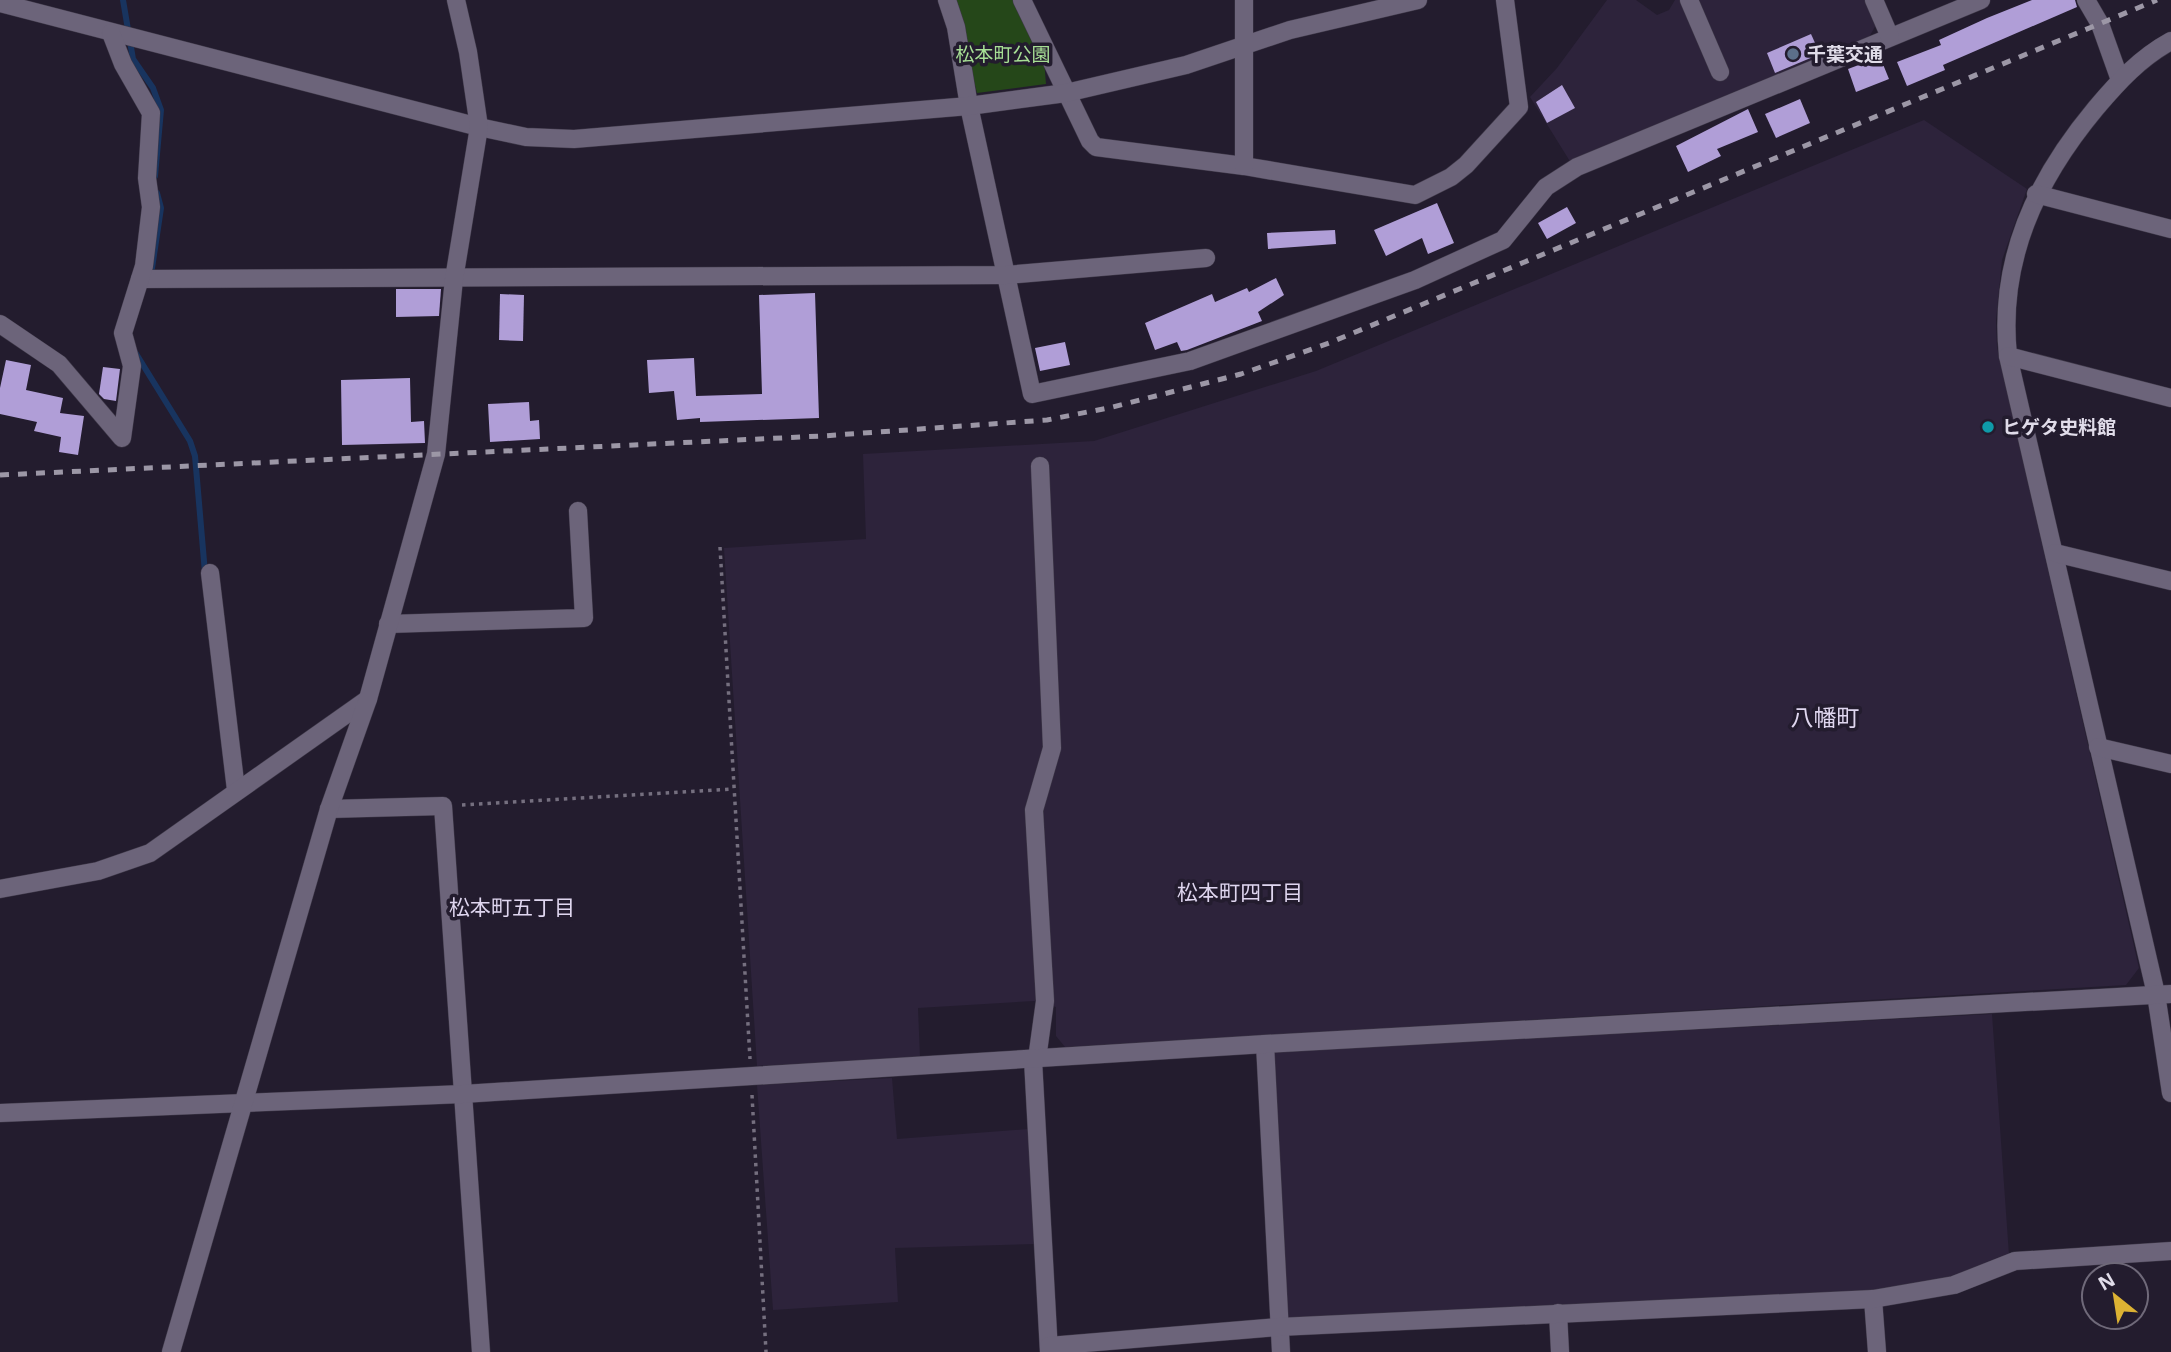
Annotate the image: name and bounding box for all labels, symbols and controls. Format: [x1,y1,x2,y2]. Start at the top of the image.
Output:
park label: 松本町公園 [955,41,1051,67]
place label: 千葉交通 [1807,41,1883,67]
marker: 千葉交通 [1785,46,1801,62]
place label: ヒゲタ史料館 [2002,414,2116,440]
marker: ヒゲタ史料館 [1980,419,1996,435]
district label: 八幡町 [1791,701,1860,733]
district label: 松本町四丁目 [1177,878,1303,906]
district label: 松本町五丁目 [449,893,575,921]
north arrow [2080,1261,2150,1331]
text: N [2093,1266,2120,1296]

